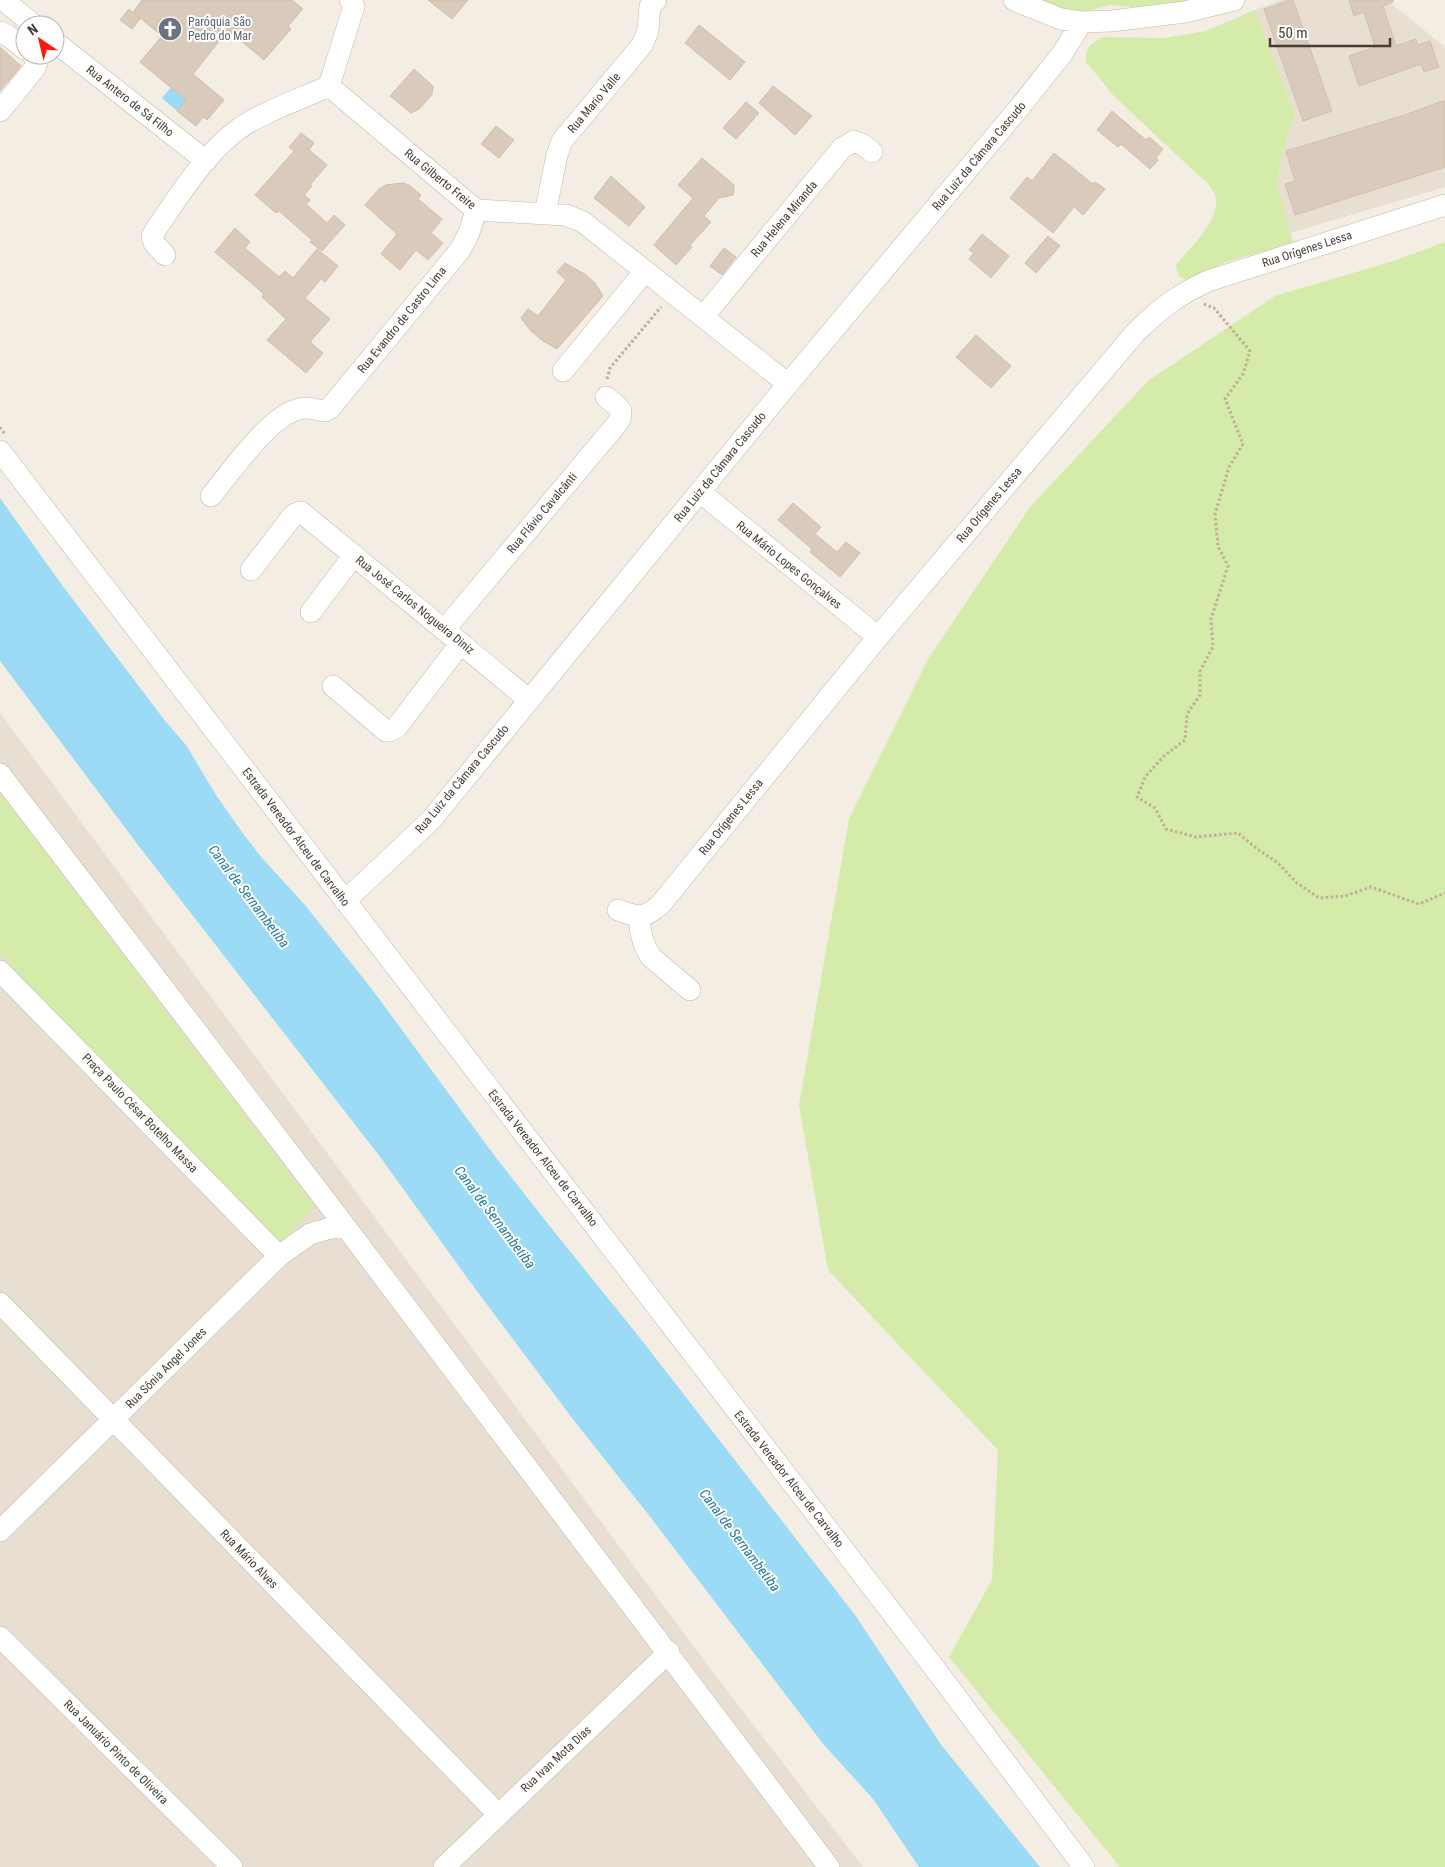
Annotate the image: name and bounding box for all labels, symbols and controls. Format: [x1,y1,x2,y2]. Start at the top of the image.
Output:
north arrow [15,15,65,65]
place label: Paróquia São Pedro do Mar [188,15,252,43]
scale bar [1270,15,1390,47]
church icon: Paróquia São Pedro do Mar [157,16,183,42]
text: N [24,20,41,38]
text: 50 m [1278,24,1308,42]
street label: Rua Antero de Sá Filho [84,63,176,139]
street label: Rua Mario Valle [565,70,623,136]
street label: Rua Luiz da Câmara Cascudo [929,99,1029,213]
street label: Rua Gilberto Freire [402,146,479,212]
street label: Rua Helena Miranda [748,178,820,260]
street label: Rua Orígenes Lessa [1260,228,1354,270]
street label: Rua Evandro de Castro Lima [355,264,449,376]
street label: Rua Luiz da Câmara Cascudo [671,409,769,525]
street label: Rua Orígenes Lessa [954,464,1025,545]
street label: Rua Flávio Cavalcânti [504,470,580,556]
street label: Rua Mário Lopes Gonçalves [734,518,844,612]
street label: Rua José Carlos Nogueira Diniz [353,553,477,657]
street label: Rua Luiz da Câmara Cascudo [412,722,512,836]
street label: Estrada Vereador Alceu de Carvalho [239,765,353,909]
street label: Rua Orígenes Lessa [696,776,766,858]
water label: Canal de Sernambetiba [205,842,293,950]
street label: Praça Paulo César Botelho Massa [79,1051,201,1176]
street label: Estrada Vereador Alceu de Carvalho [485,1087,601,1229]
water label: Canal de Sernambetiba [451,1163,539,1271]
street label: Rua Sônia Angel Jones [123,1325,209,1411]
street label: Estrada Vereador Alceu de Carvalho [731,1408,847,1550]
water label: Canal de Sernambetiba [696,1486,784,1594]
street label: Rua Mário Alves [217,1527,281,1591]
street label: Rua Januário Pinto de Oliveira [61,1697,171,1807]
street label: Rua Ivan Mota Dias [518,1723,594,1795]

